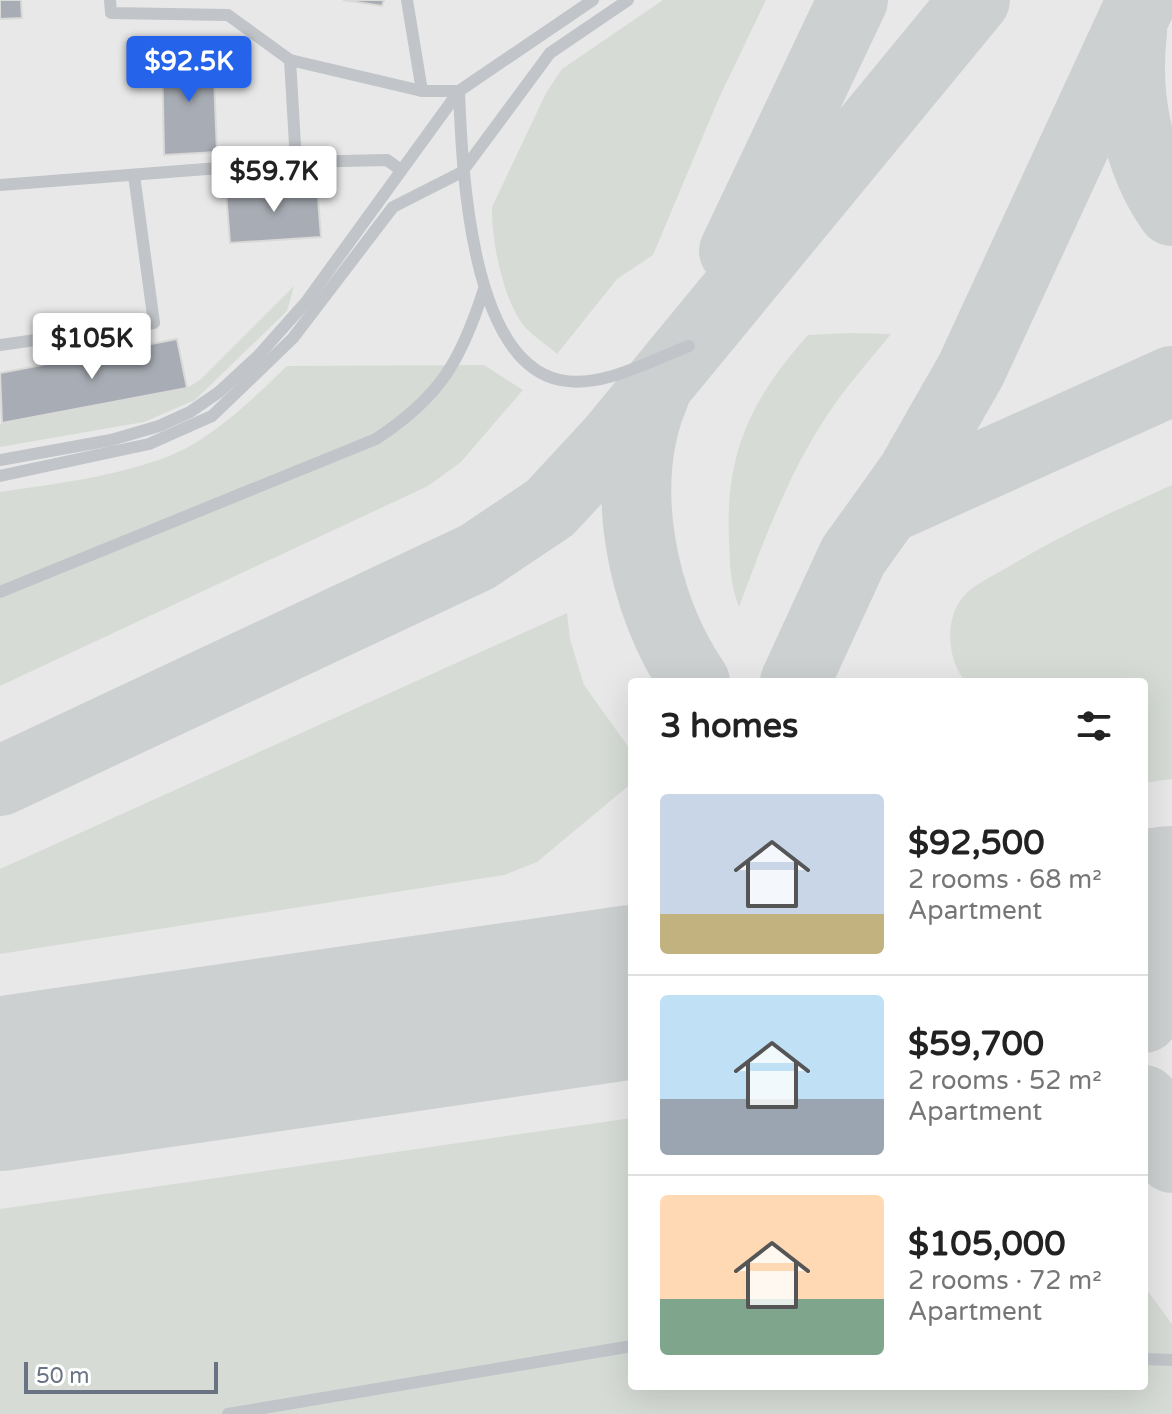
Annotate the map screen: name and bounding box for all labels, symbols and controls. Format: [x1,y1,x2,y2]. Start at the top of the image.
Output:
pin: $92.5K [124,36,254,104]
text: $92.5K [144,46,234,77]
pin: $59.7K [209,146,339,214]
text: $59.7K [230,156,318,187]
pin: $105K [36,313,148,381]
text: $105K [51,323,133,354]
icon: filters [1072,704,1116,748]
text: 3 homes [660,706,798,747]
text: $92,500 [908,823,1045,864]
icon: home [724,826,820,922]
text: 2 rooms · 68 m² [908,864,1102,895]
text: Apartment [908,895,1042,926]
text: $59,700 [908,1024,1044,1065]
icon: home [724,1027,820,1123]
text: 2 rooms · 52 m² [908,1065,1102,1096]
text: Apartment [908,1096,1042,1127]
text: $105,000 [908,1224,1066,1265]
icon: home [724,1227,820,1323]
text: 2 rooms · 72 m² [908,1265,1102,1296]
text: Apartment [908,1296,1042,1327]
scale bar [24,1358,218,1394]
text: 50 m [36,1363,90,1389]

